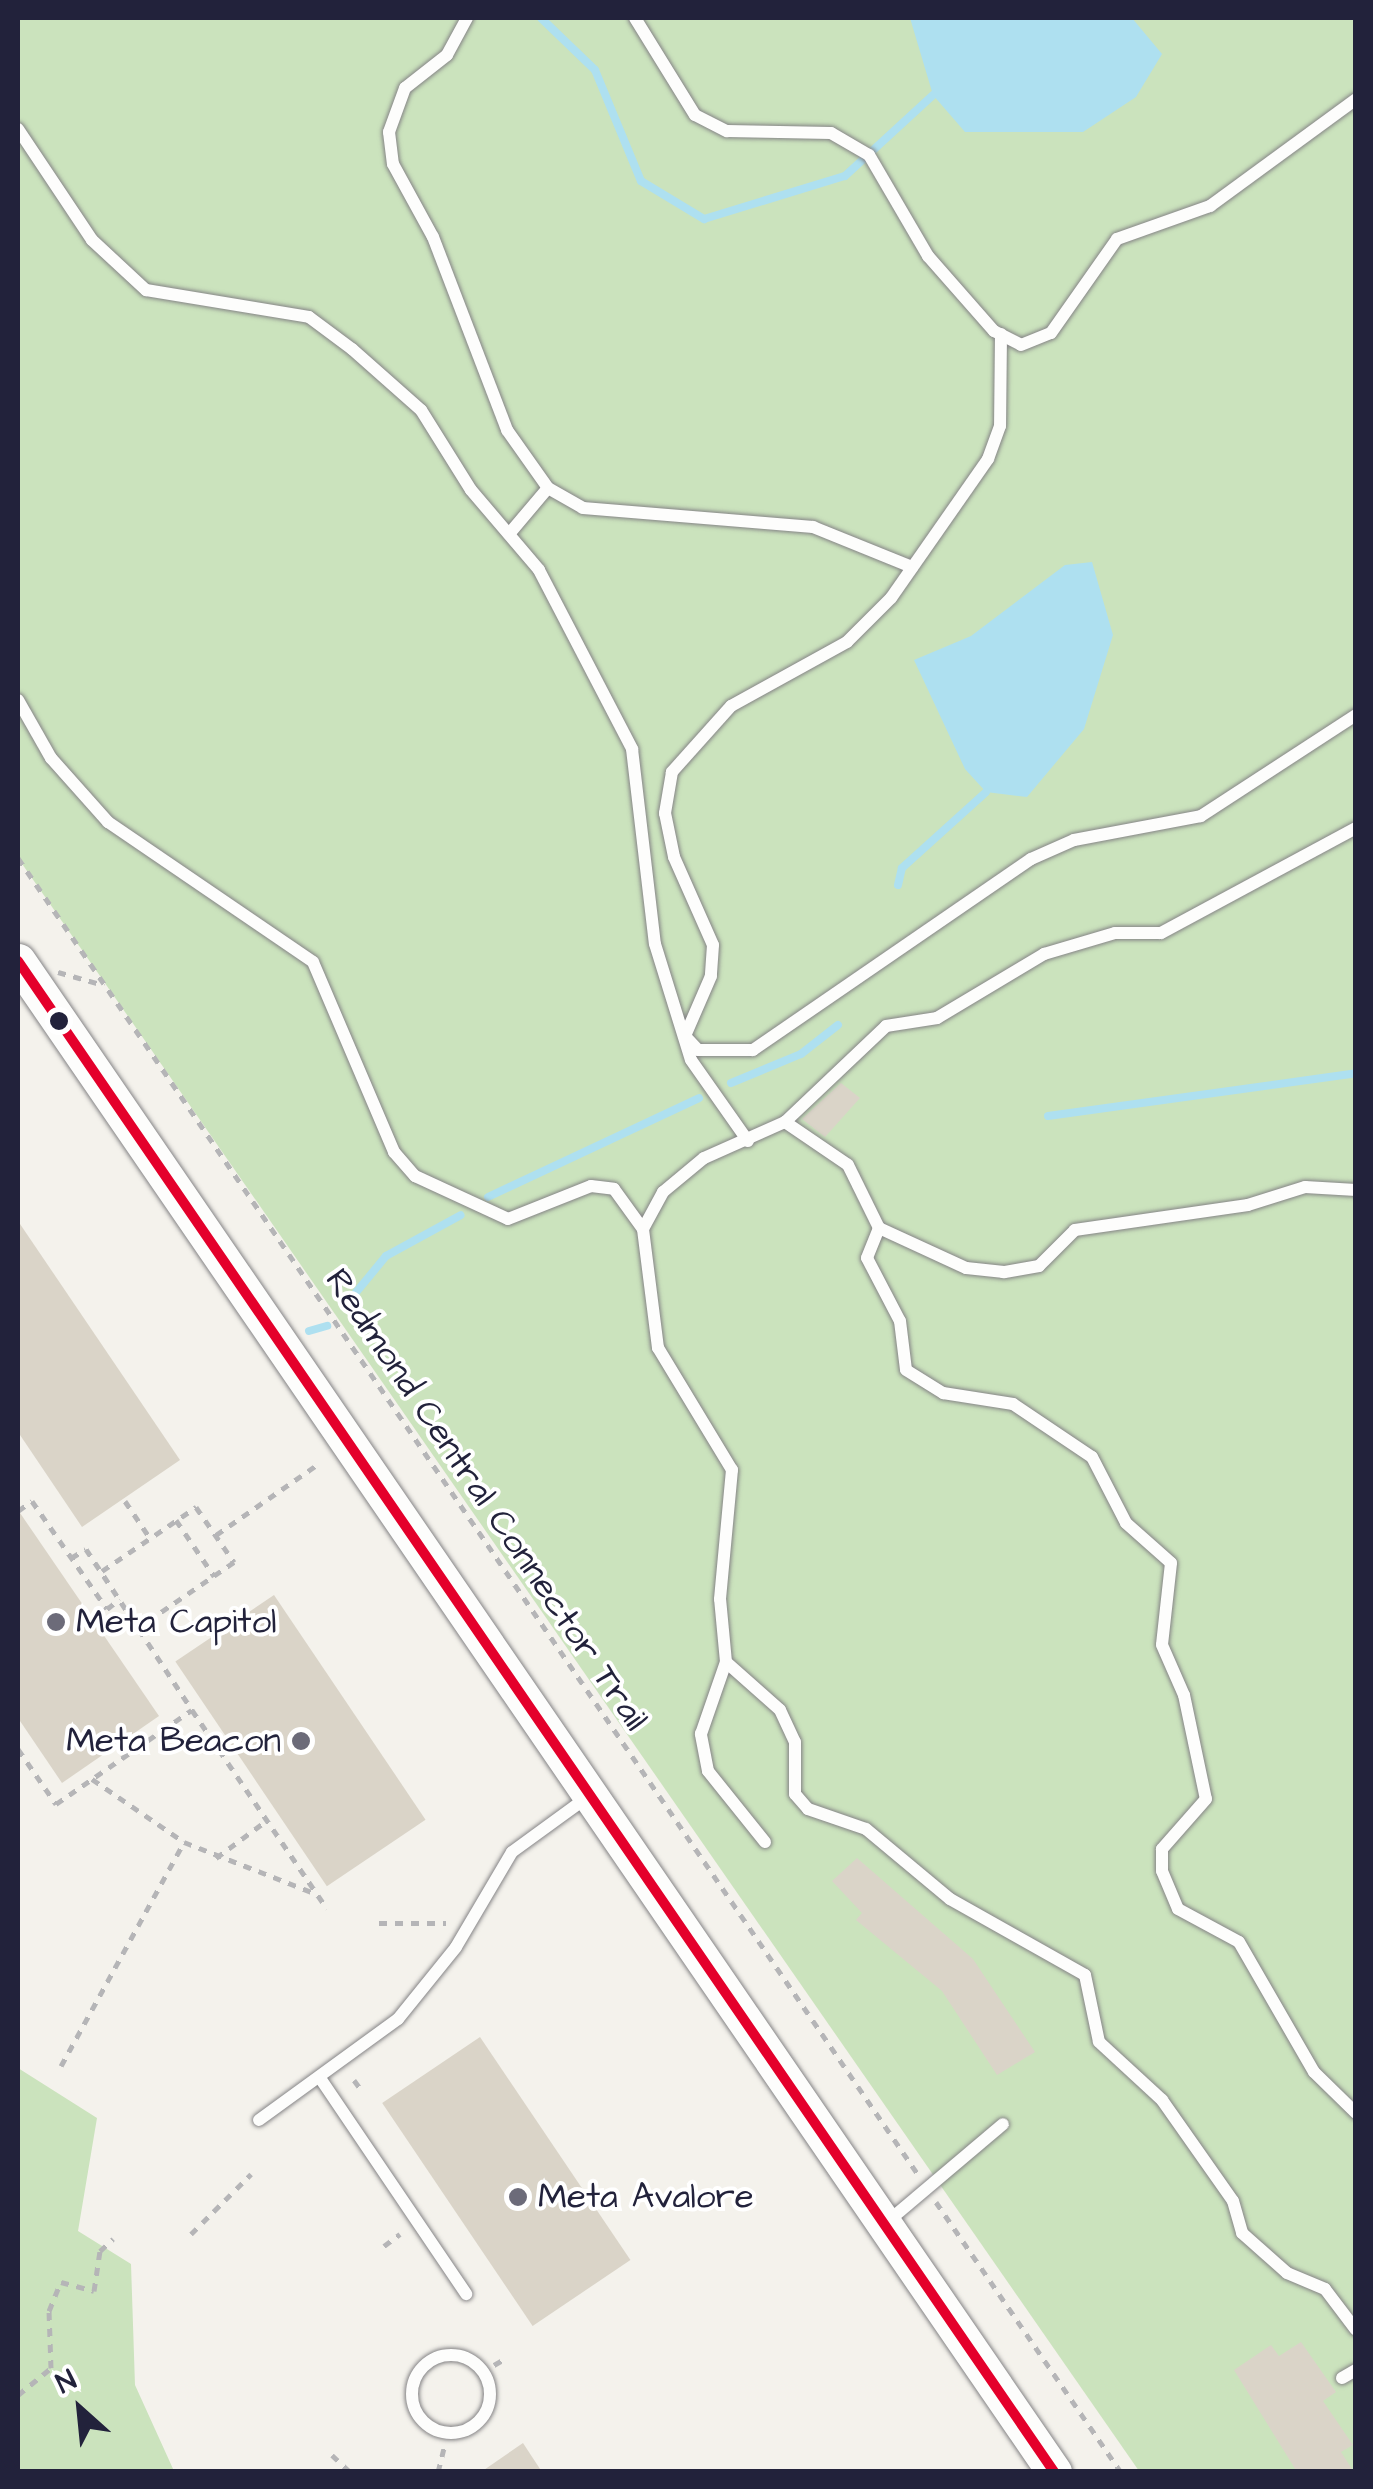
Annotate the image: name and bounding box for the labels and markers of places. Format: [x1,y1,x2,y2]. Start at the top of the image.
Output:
unlabelled marker [49,1011,69,1031]
place label: Meta Capitol [76,1601,277,1643]
marker: Meta Capitol [45,1611,67,1633]
place label: Meta Beacon [66,1720,281,1762]
marker: Meta Beacon [290,1730,312,1752]
place label: Meta Avalore [538,2176,754,2218]
marker: Meta Avalore [507,2186,529,2208]

